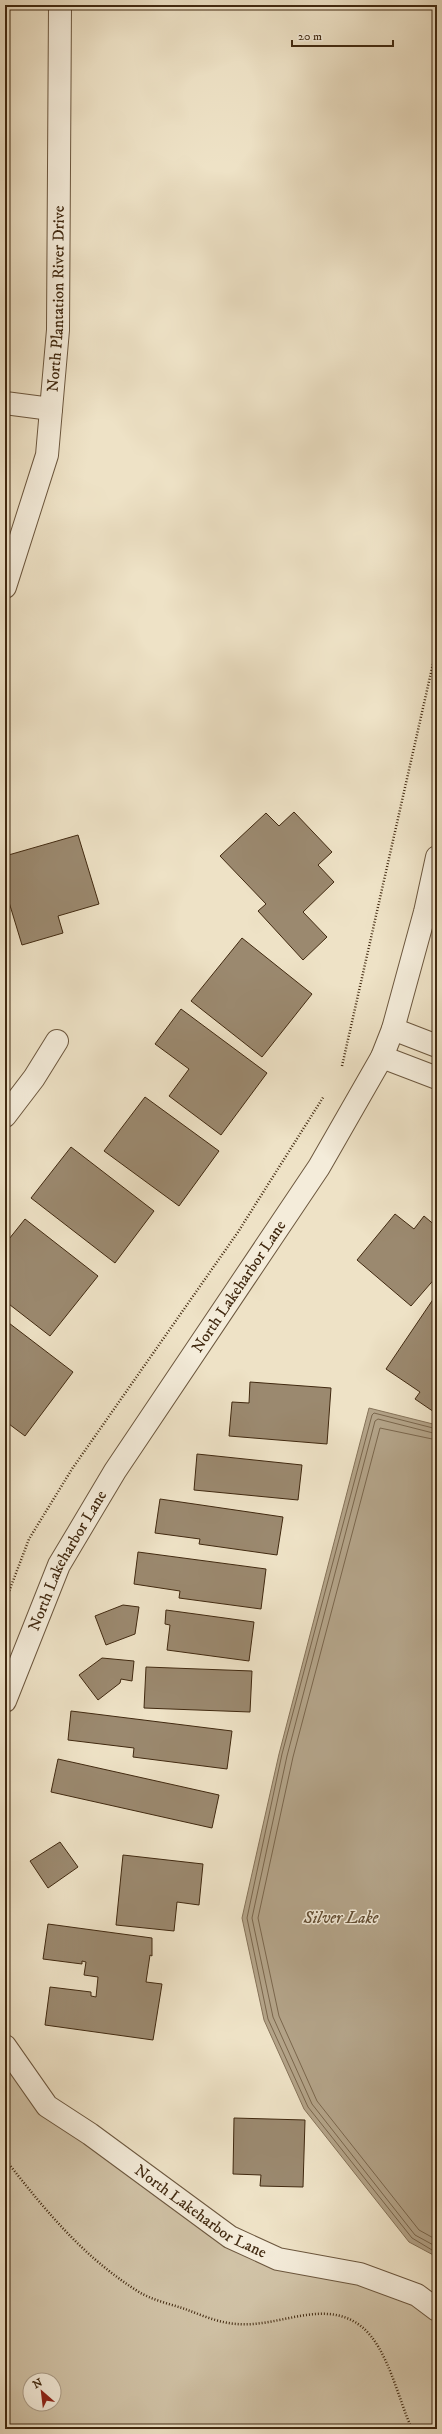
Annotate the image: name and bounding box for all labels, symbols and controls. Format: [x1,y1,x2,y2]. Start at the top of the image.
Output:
scale bar [292,22,393,48]
text: 20 m [298,29,322,44]
street label: North Plantation River Drive [43,205,69,393]
street label: North Lakeharbor Lane [187,1216,291,1356]
street label: North Lakeharbor Lane [24,1486,111,1634]
water label: Silver Lake [303,1907,380,1929]
street label: North Lakeharbor Lane [131,2160,270,2263]
north arrow [22,2372,62,2412]
text: N [31,2376,45,2392]

